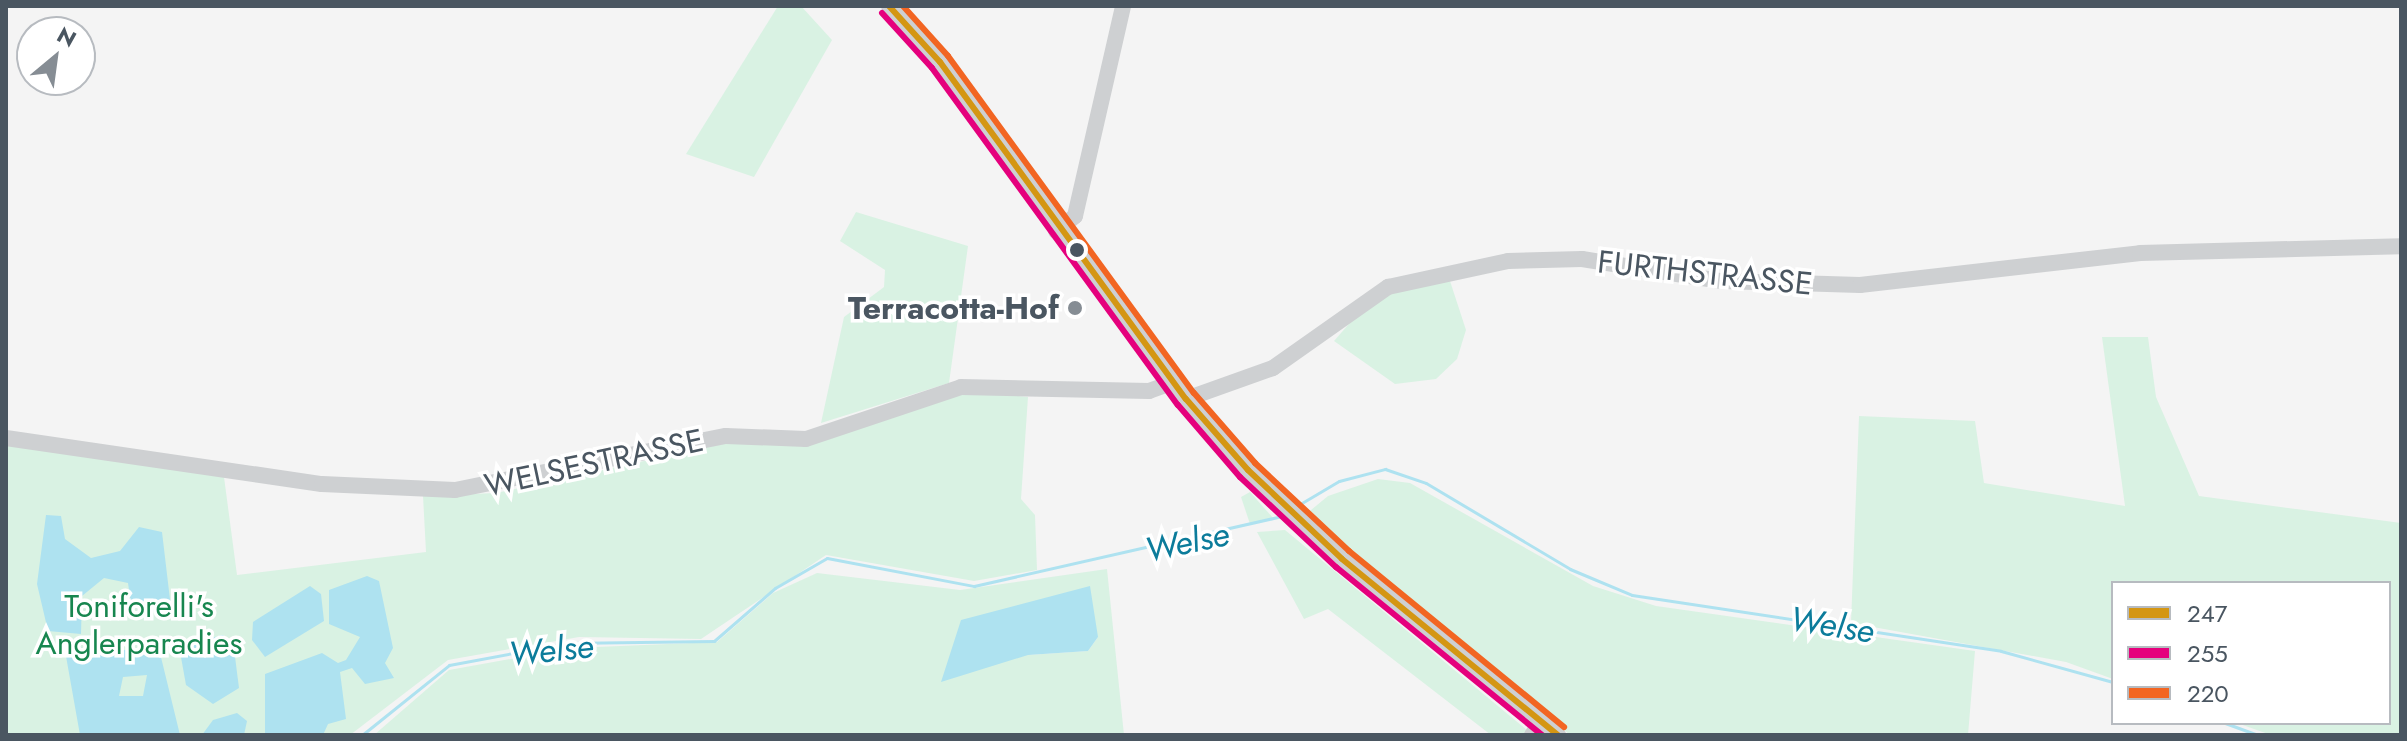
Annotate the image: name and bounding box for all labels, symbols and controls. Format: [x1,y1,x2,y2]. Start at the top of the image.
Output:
north arrow [16,16,96,96]
text: N [51,19,82,55]
unlabelled marker [1069,242,1085,258]
street label: FURTHSTRASSE [1596,243,1814,303]
place label: Terracotta-Hof [848,289,1059,327]
marker: Terracotta-Hof [1066,299,1084,317]
street label: WELSESTRASSE [481,421,707,505]
water label: Welse [1141,513,1233,571]
legend [2111,581,2391,725]
park label: Toniforelli's Anglerparadies [36,588,242,663]
text: 247 [2187,596,2227,631]
water label: Welse [1787,598,1877,652]
water label: Welse [507,625,595,675]
text: 255 [2187,636,2228,671]
text: 220 [2187,676,2229,711]

